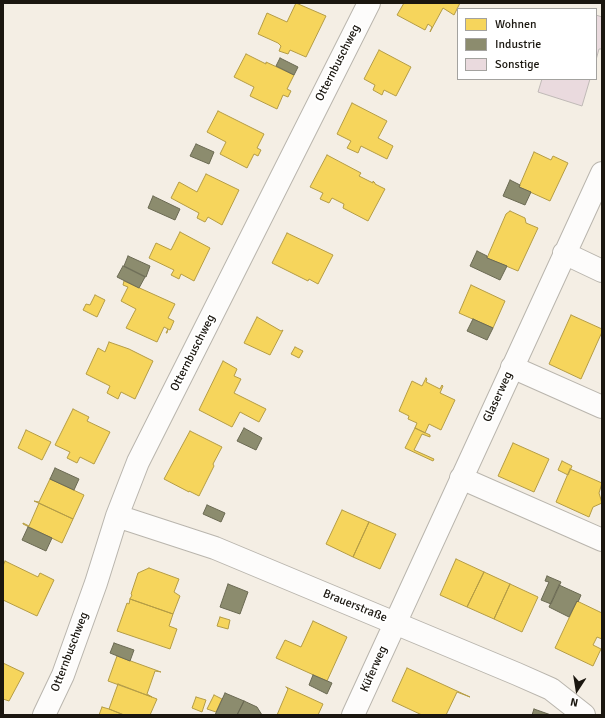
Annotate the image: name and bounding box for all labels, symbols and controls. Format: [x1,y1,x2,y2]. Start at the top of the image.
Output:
legend [457,8,597,80]
text: Wohnen [495,17,537,32]
street label: Otternbuschweg [312,22,364,104]
text: Industrie [495,37,541,52]
text: Sonstige [495,57,540,72]
street label: Otternbuschweg [167,312,219,394]
street label: Glaserweg [480,369,516,425]
street label: Brauerstraße [321,587,389,625]
street label: Otternbuschweg [48,610,92,694]
street label: Küferweg [357,644,391,694]
north arrow [557,670,597,710]
text: N [569,695,579,709]

